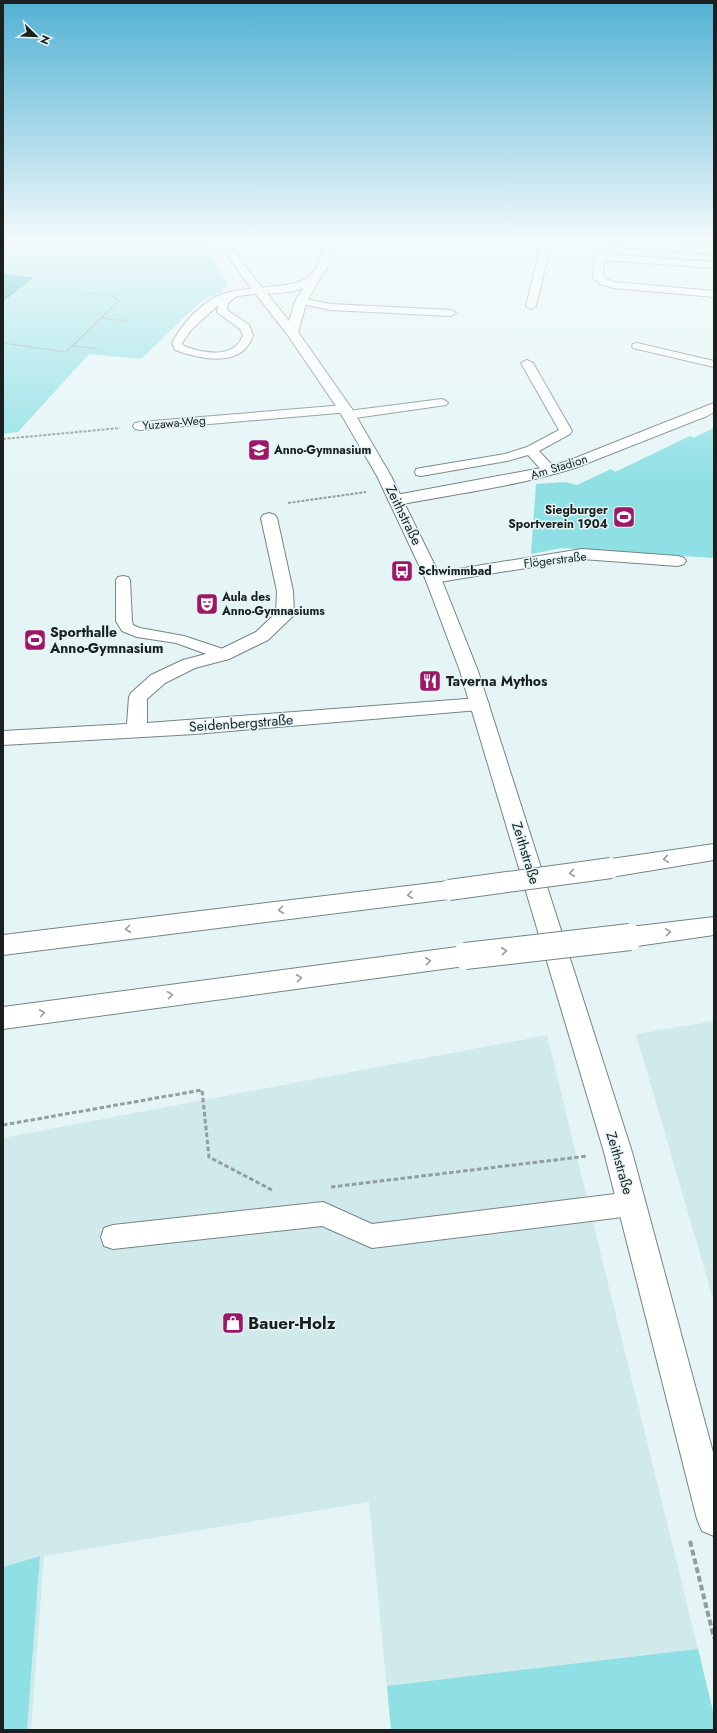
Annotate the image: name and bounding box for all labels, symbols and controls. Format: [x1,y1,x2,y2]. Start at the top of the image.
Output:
north arrow [16,16,56,56]
text: N [36,33,54,47]
street label: Yuzawa-Weg [141,411,207,435]
school or university icon: Anno-Gymnasium [246,437,272,463]
place label: Anno-Gymnasium [273,441,371,459]
street label: Am Stadion [528,450,590,484]
street label: Zeithstraße [381,482,427,548]
place label: Siegburger Sportverein 1904 [508,501,608,533]
sports icon: Siegburger Sportverein 1904 [611,504,637,530]
street label: Flögerstraße [523,547,587,573]
bus stop icon: Schwimmbad [389,558,415,584]
place label: Schwimmbad [418,562,492,580]
place label: Aula des Anno-Gymnasiums [221,588,325,620]
theatre icon: Aula des Anno-Gymnasiums [194,591,220,617]
place label: Sporthalle Anno-Gymnasium [49,622,164,658]
sports icon: Sporthalle Anno-Gymnasium [22,627,48,653]
restaurant icon: Taverna Mythos [417,668,443,694]
place label: Taverna Mythos [446,671,548,691]
street label: Seidenbergstraße [188,709,294,737]
street label: Zeithstraße [507,819,545,887]
one-way arrow [663,854,669,863]
one-way arrow [569,868,575,877]
one-way arrow [407,890,413,899]
one-way arrow [278,906,284,915]
one-way arrow [125,924,131,933]
one-way arrow [665,928,672,937]
one-way arrow [501,947,507,956]
one-way arrow [425,956,431,965]
one-way arrow [296,974,302,983]
one-way arrow [167,991,174,1000]
one-way arrow [39,1009,45,1018]
street label: Zeithstraße [602,1129,638,1197]
shop icon: Bauer-Holz [220,1310,246,1336]
place label: Bauer-Holz [248,1311,336,1335]

